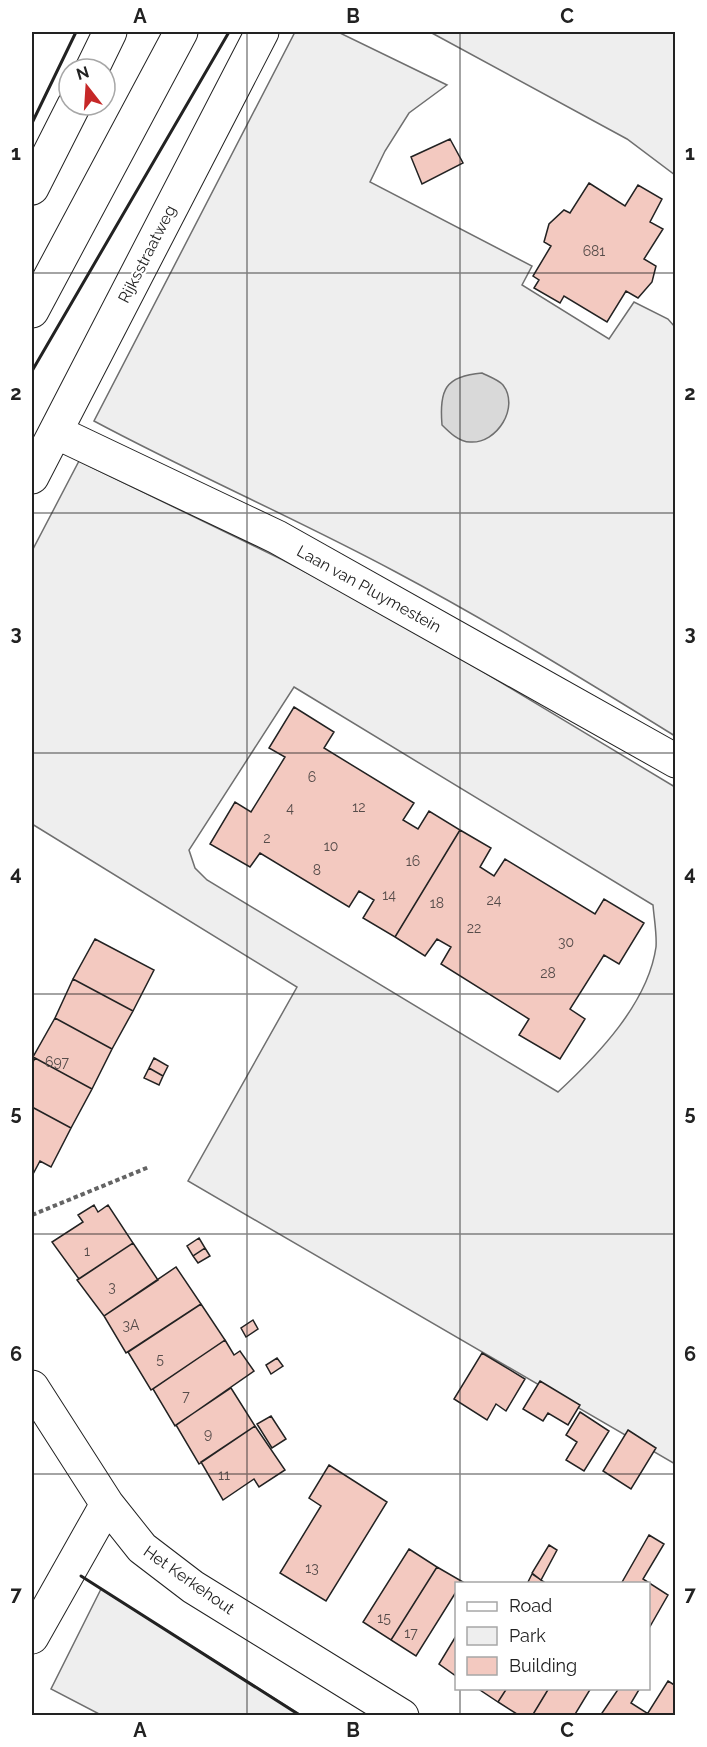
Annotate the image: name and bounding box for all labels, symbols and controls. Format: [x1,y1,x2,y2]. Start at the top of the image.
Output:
text: A [133,4,147,28]
text: B [346,4,360,28]
text: C [560,4,574,28]
north arrow [57,57,117,117]
text: N [74,62,91,84]
text: 1 [11,141,21,165]
text: 1 [685,141,695,165]
street label: Rijksstraatweg [114,202,180,306]
house number: 681 [583,243,605,259]
text: 2 [10,381,22,405]
text: 2 [684,381,696,405]
street label: Laan van Pluymestein [294,541,444,637]
text: 3 [10,621,22,645]
text: 3 [684,621,696,645]
house number: 6 [308,769,316,785]
house number: 12 [352,799,366,815]
house number: 4 [286,800,294,816]
house number: 2 [263,830,271,846]
house number: 10 [324,838,338,854]
house number: 16 [406,853,420,869]
text: 4 [10,861,22,885]
text: 4 [684,861,696,885]
house number: 8 [313,862,321,878]
house number: 14 [382,887,396,903]
house number: 24 [487,892,502,908]
house number: 18 [430,895,444,911]
house number: 22 [467,920,481,936]
house number: 30 [558,934,574,950]
house number: 28 [540,965,556,981]
house number: 697 [45,1054,70,1070]
text: 5 [10,1101,22,1125]
text: 5 [684,1101,696,1125]
house number: 1 [84,1243,90,1259]
house number: 3 [108,1279,116,1295]
house number: 3A [123,1317,140,1333]
text: 6 [10,1342,22,1366]
text: 6 [684,1342,696,1366]
house number: 5 [156,1351,164,1367]
house number: 7 [182,1388,190,1404]
house number: 9 [204,1426,212,1442]
house number: 11 [218,1467,230,1483]
street label: Het Kerkehout [140,1542,239,1619]
house number: 13 [305,1560,319,1576]
text: 7 [10,1582,22,1606]
legend [455,1582,650,1690]
text: 7 [684,1582,696,1606]
text: Road [509,1595,552,1616]
house number: 15 [377,1610,391,1626]
house number: 17 [404,1625,418,1641]
text: Park [509,1625,546,1646]
text: Building [509,1655,577,1676]
text: A [133,1718,147,1742]
text: B [346,1718,360,1742]
text: C [560,1718,574,1742]

